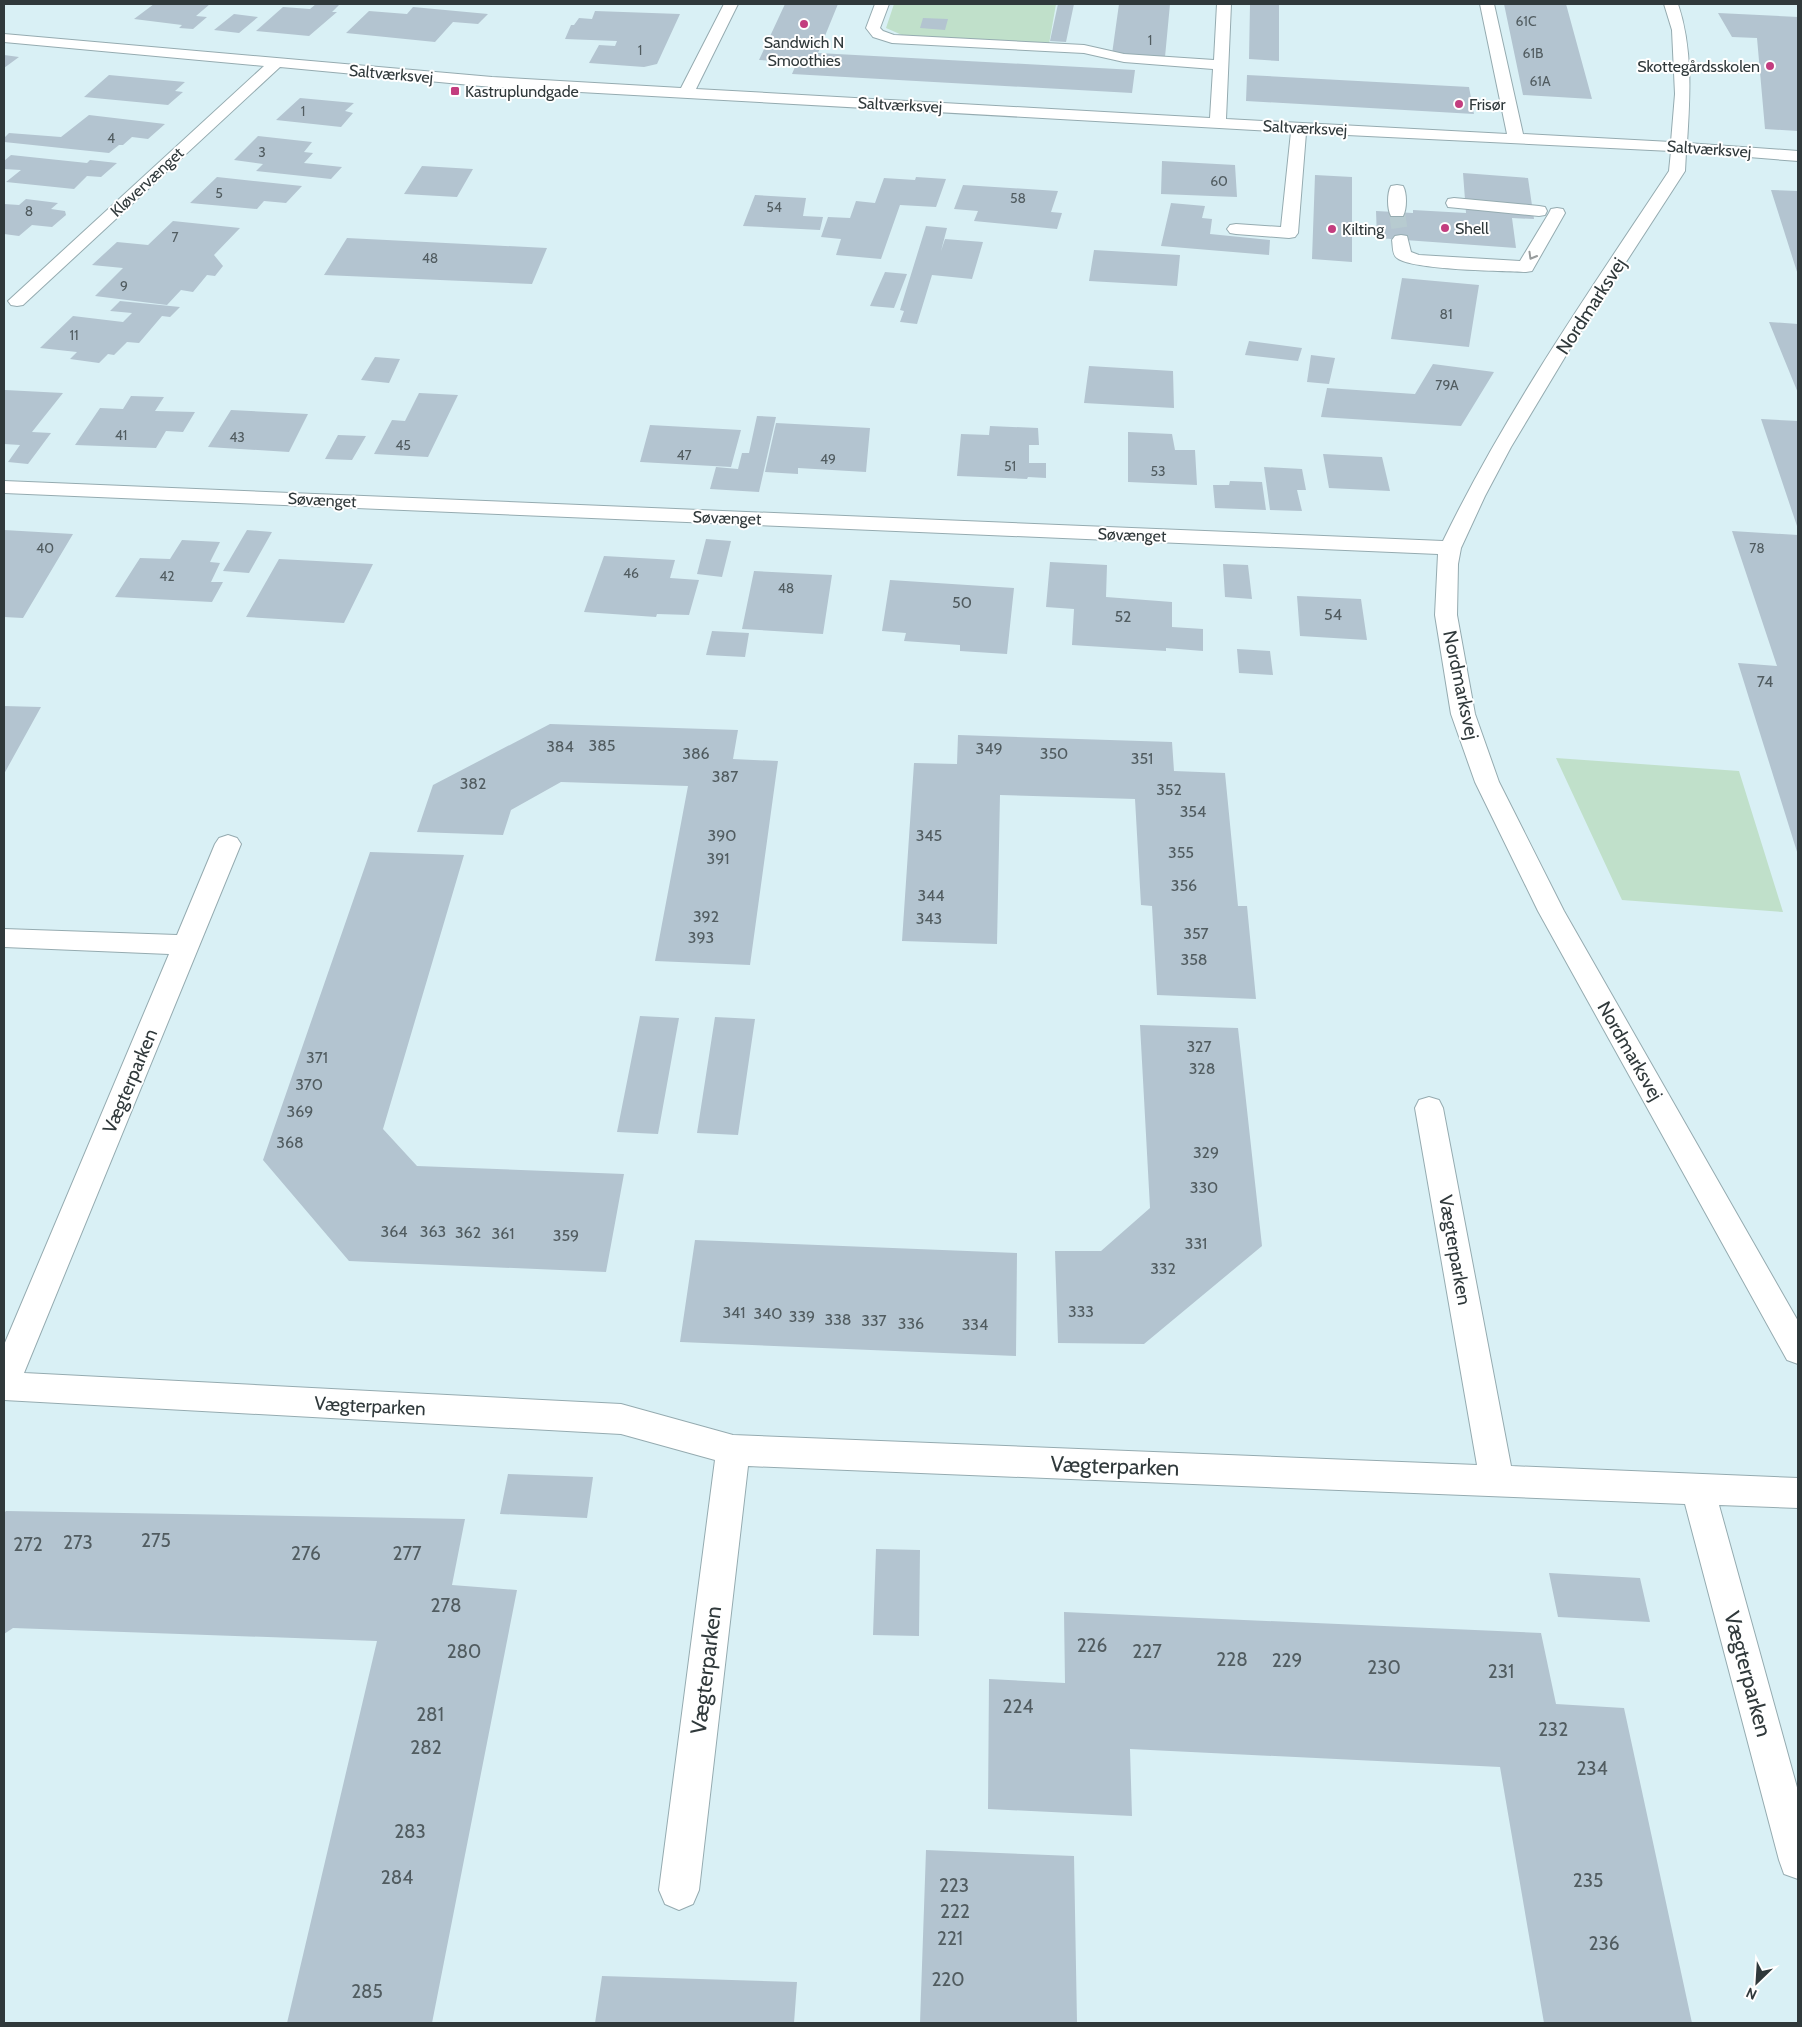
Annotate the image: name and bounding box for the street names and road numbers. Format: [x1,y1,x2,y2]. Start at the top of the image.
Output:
street label: Saltværksvej [348,61,434,87]
street label: Saltværksvej [857,93,943,117]
street label: Saltværksvej [1262,116,1348,140]
street label: Saltværksvej [1666,137,1752,161]
street label: Kløvervænget [106,143,188,221]
street label: Nordmarksvej [1551,253,1631,359]
street label: Søvænget [287,489,357,511]
street label: Søvænget [692,507,762,529]
street label: Søvænget [1097,524,1167,546]
street label: Nordmarksvej [1438,628,1484,742]
street label: Nordmarksvej [1592,997,1668,1105]
street label: Vægterparken [98,1025,162,1137]
street label: Vægterparken [1434,1193,1476,1307]
street label: Vægterparken [314,1392,426,1420]
street label: Vægterparken [1050,1450,1180,1482]
street label: Vægterparken [685,1604,727,1736]
street label: Vægterparken [1718,1608,1778,1740]

